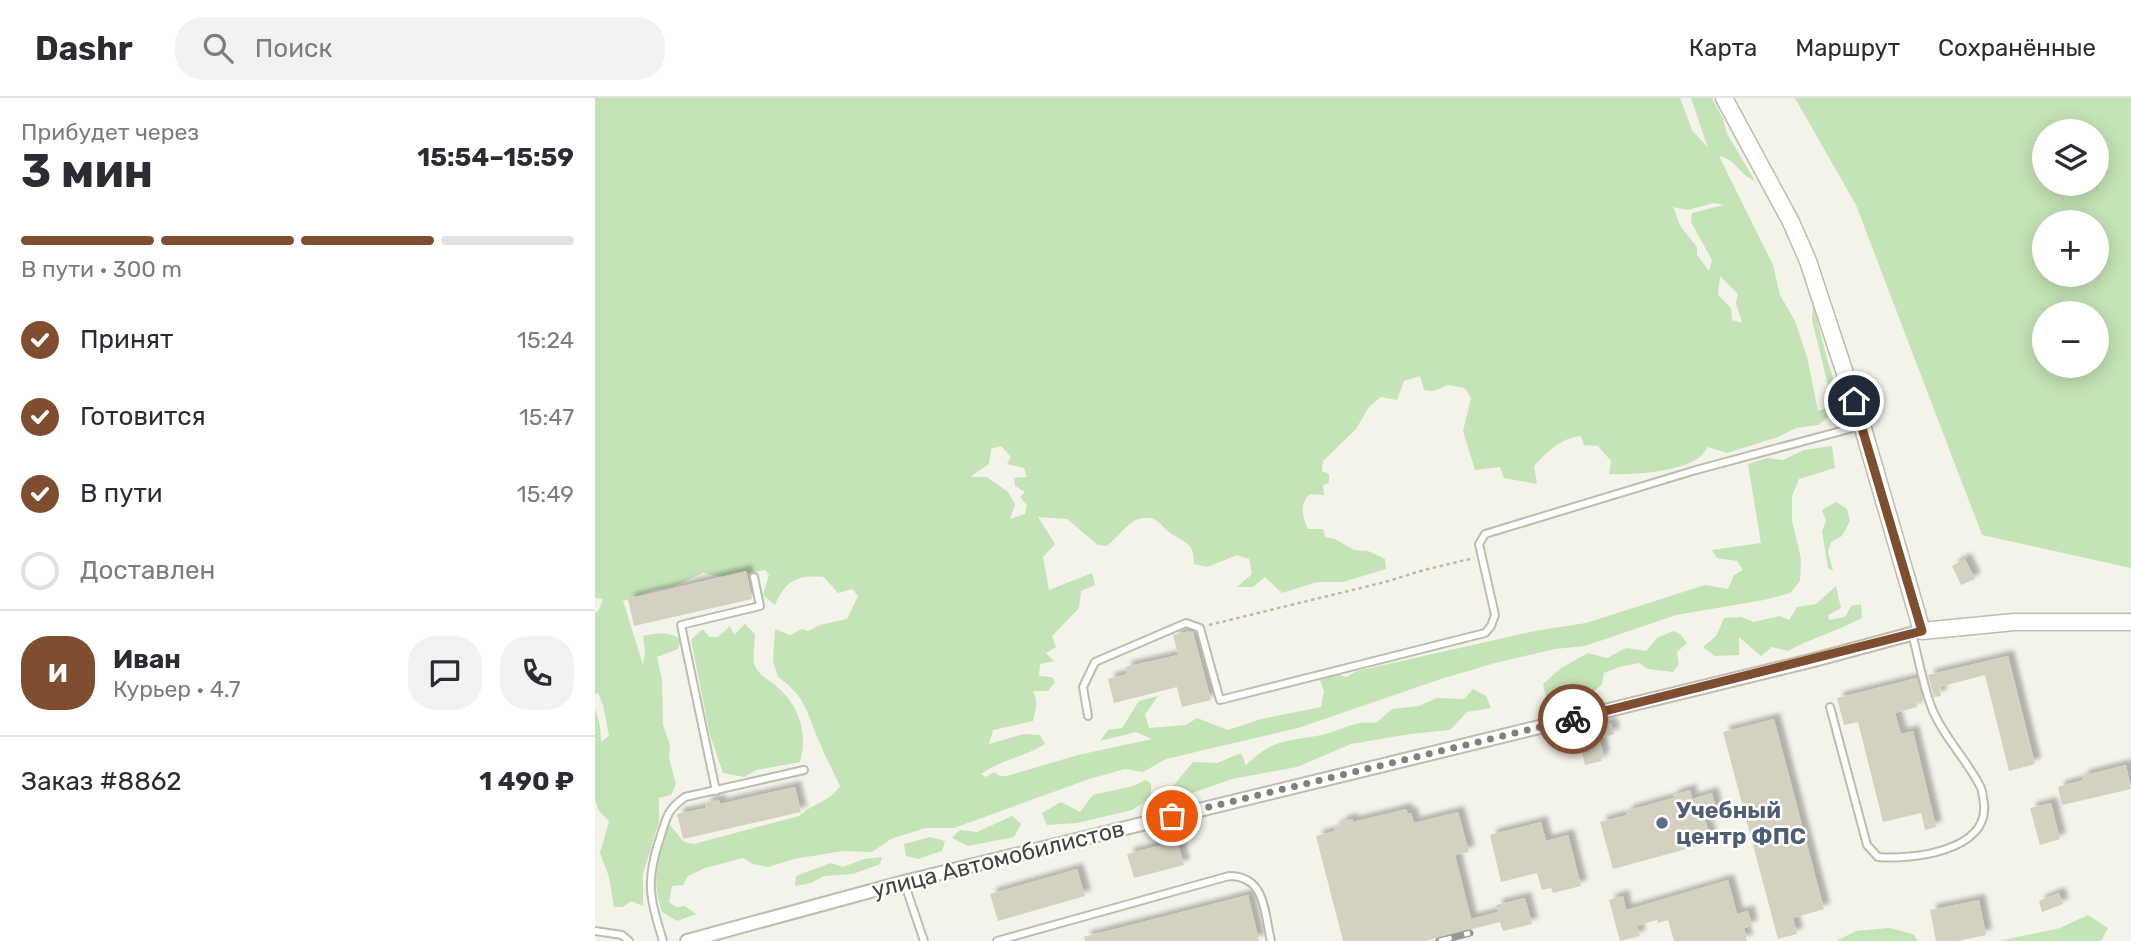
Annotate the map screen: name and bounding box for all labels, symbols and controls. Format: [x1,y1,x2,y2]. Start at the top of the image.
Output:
search box [175,17,665,80]
text: Dashr [35,29,133,68]
icon: search [199,29,237,67]
text: Поиск [255,33,332,64]
text: Карта [1689,34,1757,62]
text: Маршрут [1795,34,1900,62]
text: Сохранённые [1938,34,2096,62]
text: Прибудет через [21,118,199,146]
map controls [2032,119,2109,378]
button: layers [2032,119,2109,196]
text: 15:54–15:59 [417,142,574,173]
text: 3 мин [21,144,153,199]
button: + [2032,210,2109,287]
text: В пути · 300 m [21,255,182,283]
button: − [2032,301,2109,378]
icon: check [21,321,59,359]
text: Принят [80,324,173,355]
text: 15:24 [517,326,574,354]
pin [1824,371,1884,431]
icon: home [1835,382,1873,420]
icon: check [21,398,59,436]
text: Готовится [80,401,206,432]
text: 15:47 [519,403,574,431]
icon: check [21,475,59,513]
text: В пути [80,478,163,509]
text: 15:49 [517,480,574,508]
text: Доставлен [80,555,215,586]
button: chat [408,636,482,710]
button: phone [500,636,574,710]
text: Иван [113,644,181,675]
text: И [48,658,68,689]
text: Курьер · 4.7 [113,675,241,703]
courier [1538,684,1608,754]
icon: bike [1554,700,1592,738]
text: Заказ #8862 [21,766,182,797]
text: 1 490 ₽ [479,766,574,797]
pin [1142,786,1202,846]
place label: Учебный центр ФПС [1676,796,1806,850]
icon: bag [1153,797,1191,835]
street label: улица Автомобилистов [869,814,1127,904]
marker: Учебный центр ФПС [1654,815,1670,831]

